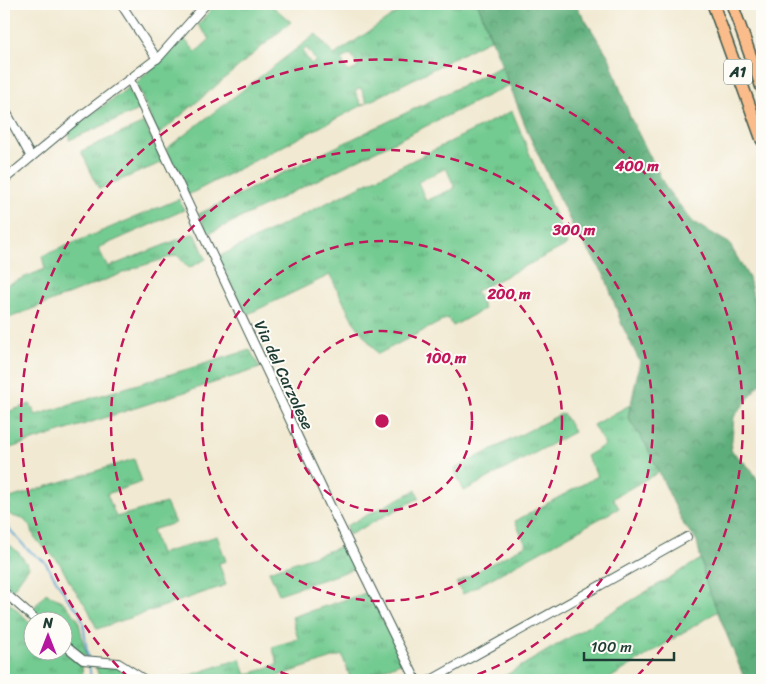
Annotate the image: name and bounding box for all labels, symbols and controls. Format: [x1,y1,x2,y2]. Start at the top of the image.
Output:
road number: A1 [724,60,752,84]
text: 400 m [614,153,659,179]
text: 300 m [552,217,596,243]
text: 200 m [486,281,531,307]
street label: Via del Carzolese [246,315,322,435]
text: 100 m [426,345,467,371]
centre of rings [373,412,391,430]
text: N [42,611,53,636]
north arrow [22,612,72,662]
scale bar [584,629,674,661]
text: 100 m [591,634,632,660]

